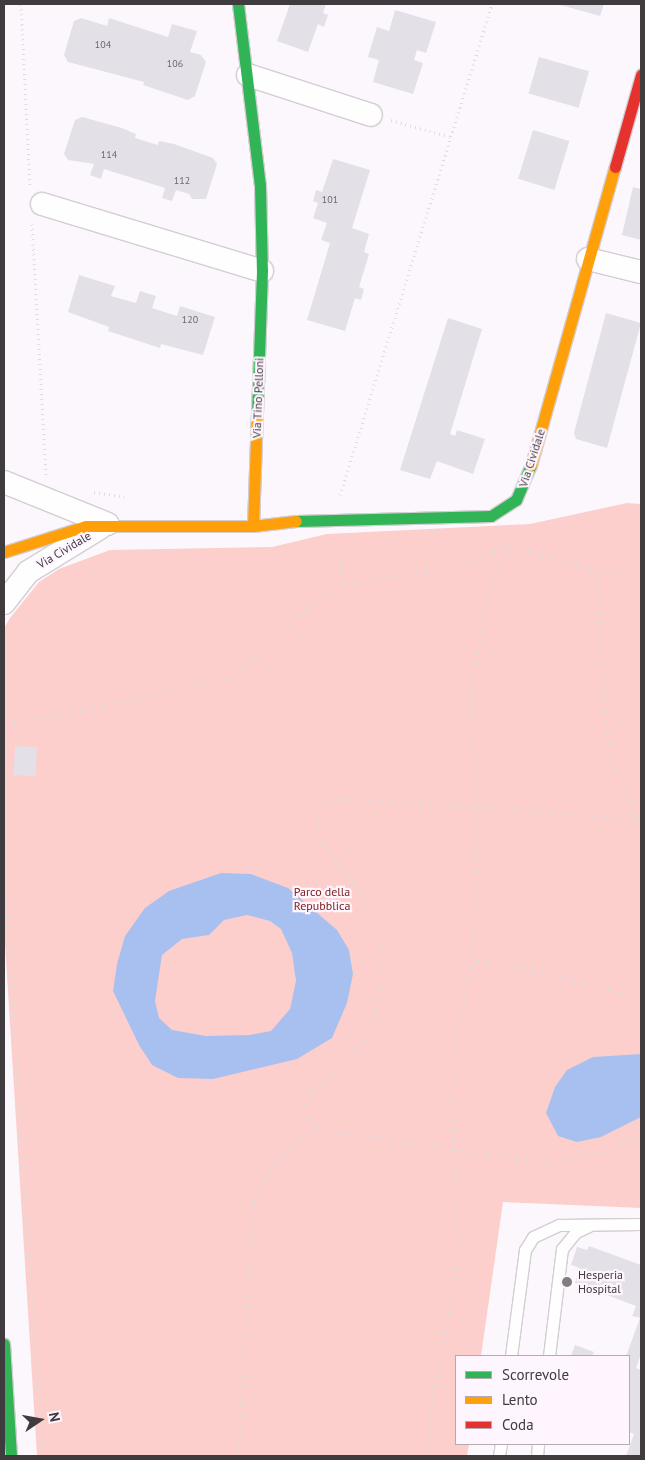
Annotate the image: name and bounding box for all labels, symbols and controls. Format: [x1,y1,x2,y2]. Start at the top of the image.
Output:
house number: 104 [95,39,111,51]
house number: 106 [167,58,183,70]
house number: 114 [101,149,117,161]
house number: 112 [174,175,190,187]
house number: 101 [322,194,338,206]
house number: 120 [182,314,198,326]
street label: Via Tino Pelloni [249,357,267,439]
street label: Via Cividale [516,427,548,489]
street label: Via Cividale [34,528,94,572]
park label: Parco della Repubblica [294,885,350,913]
place label: Hesperia Hospital [578,1268,623,1296]
marker: Hesperia Hospital [560,1275,574,1289]
legend [455,1355,630,1445]
text: Scorrevole [502,1365,569,1384]
text: Lento [502,1390,538,1409]
north arrow [15,1395,65,1445]
text: N [45,1411,64,1423]
text: Coda [502,1415,534,1434]

